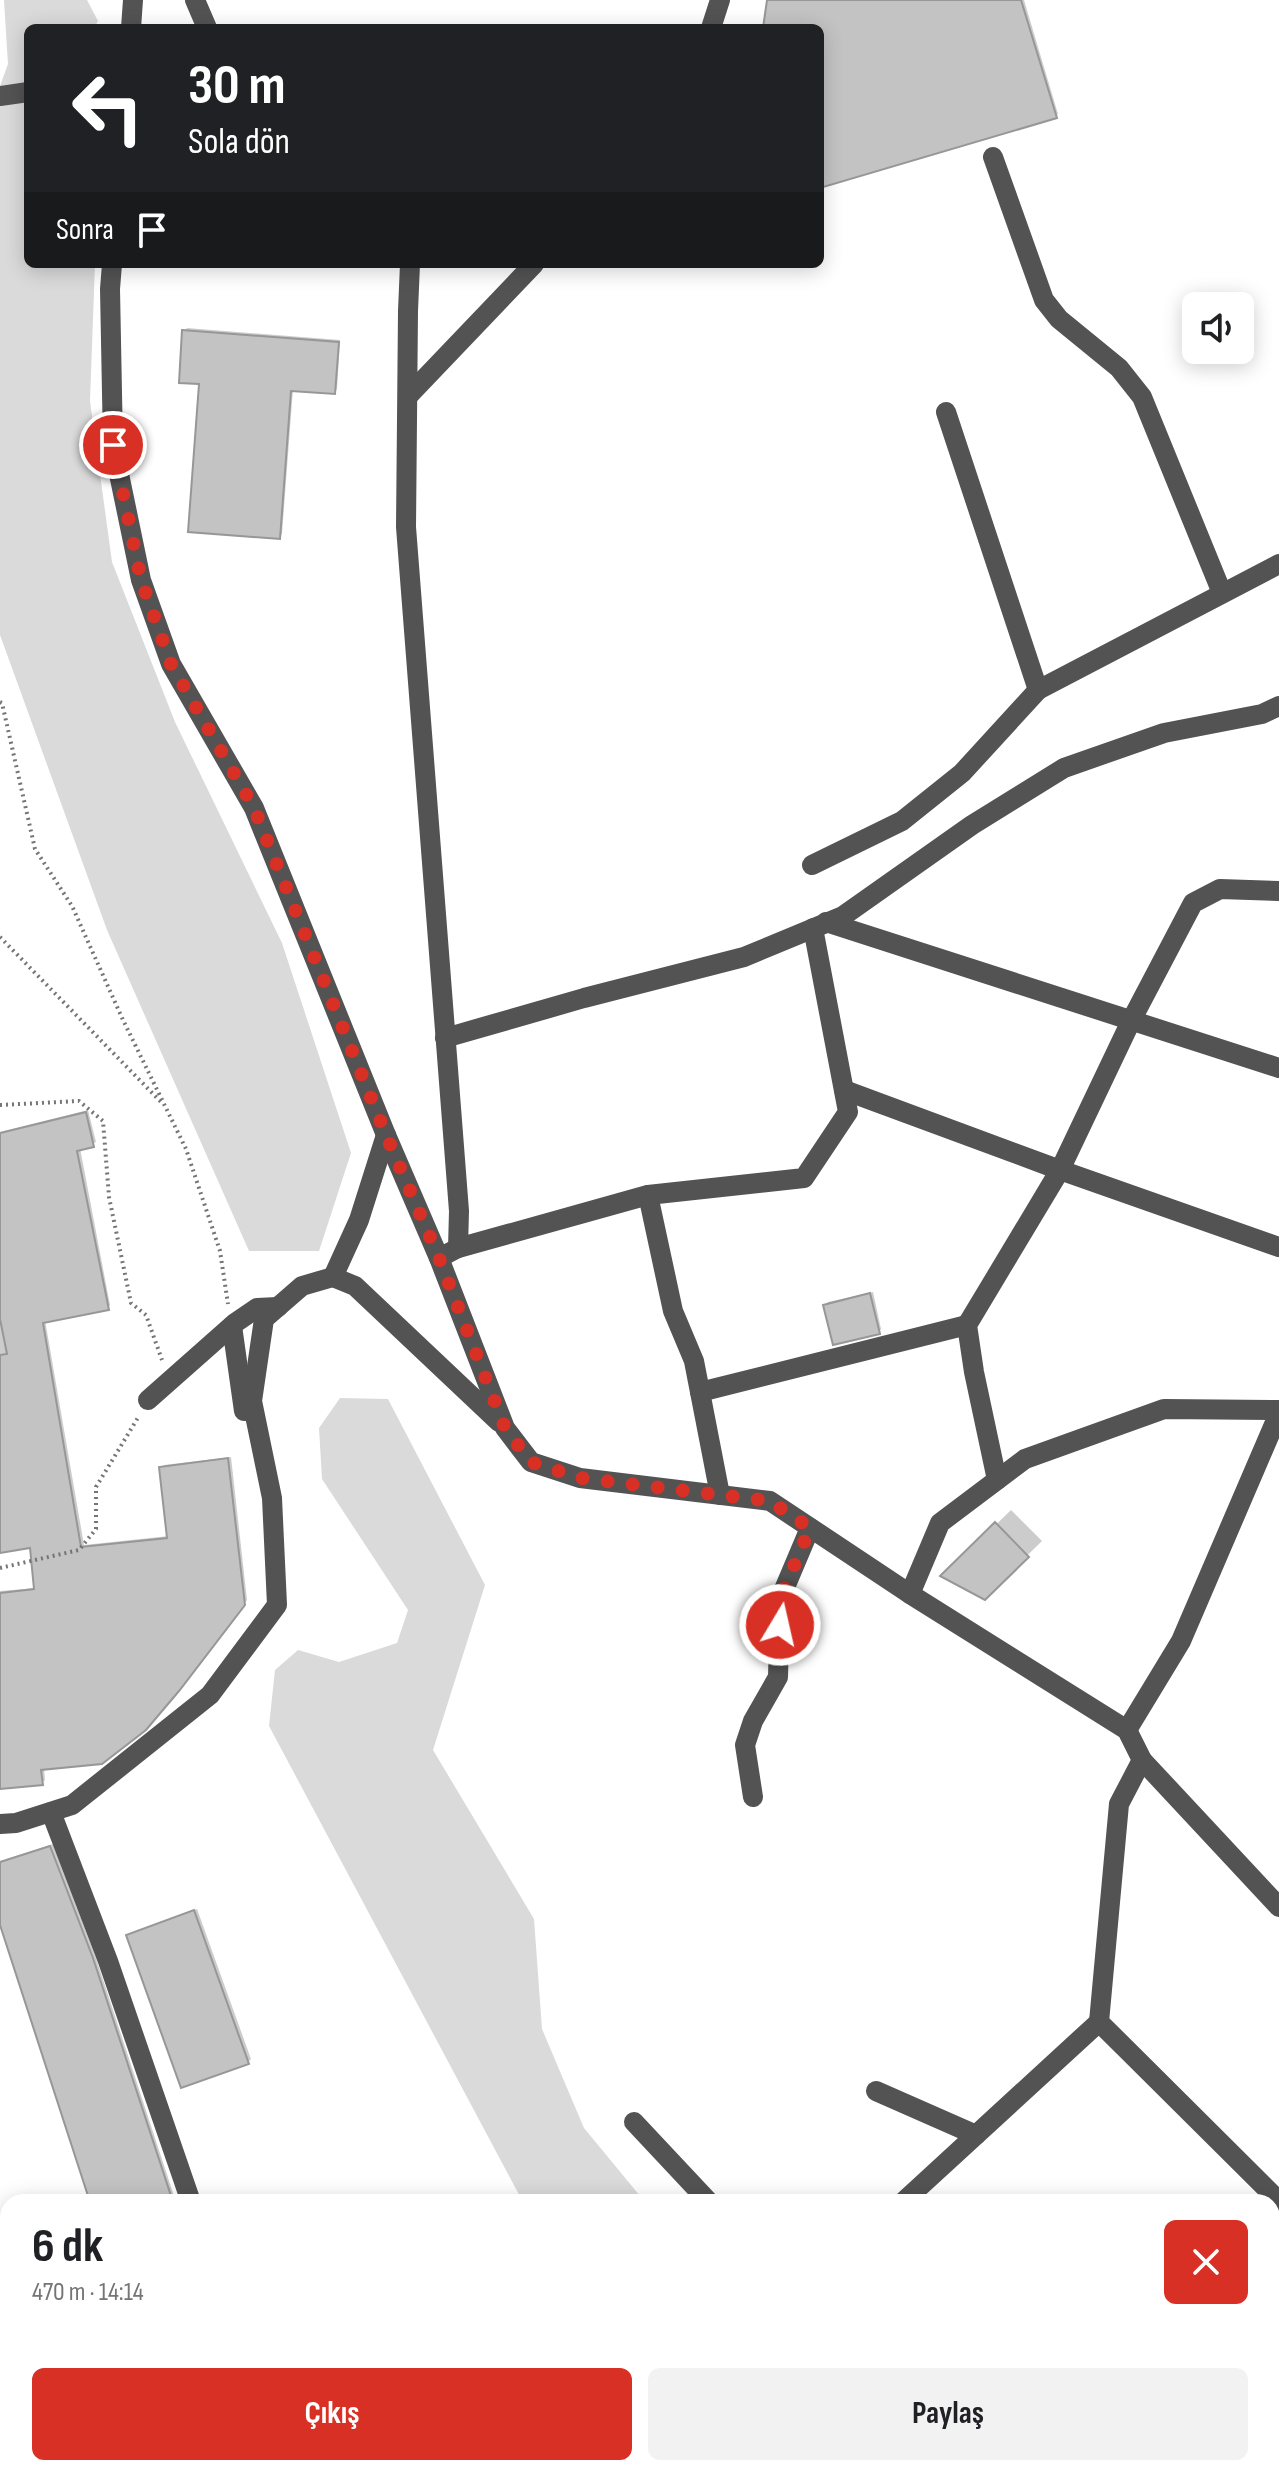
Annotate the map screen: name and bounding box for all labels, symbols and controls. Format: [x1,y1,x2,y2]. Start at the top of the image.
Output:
text: 30 m [188,53,286,120]
icon: left [56,56,160,160]
text: Sola dön [188,121,290,164]
icon: arrive [130,208,174,252]
text: Sonra [56,212,114,248]
map controls [1182,292,1254,364]
button: sound [1182,292,1254,364]
pin [79,411,147,479]
icon: arrive [91,423,135,467]
position arrow [738,1583,822,1667]
text: 6 dk [32,2218,103,2275]
button: close [1164,2220,1248,2304]
text: 470 m · 14:14 [32,2277,144,2308]
button: Çıkış [32,2368,632,2460]
button: Paylaş [648,2368,1248,2460]

